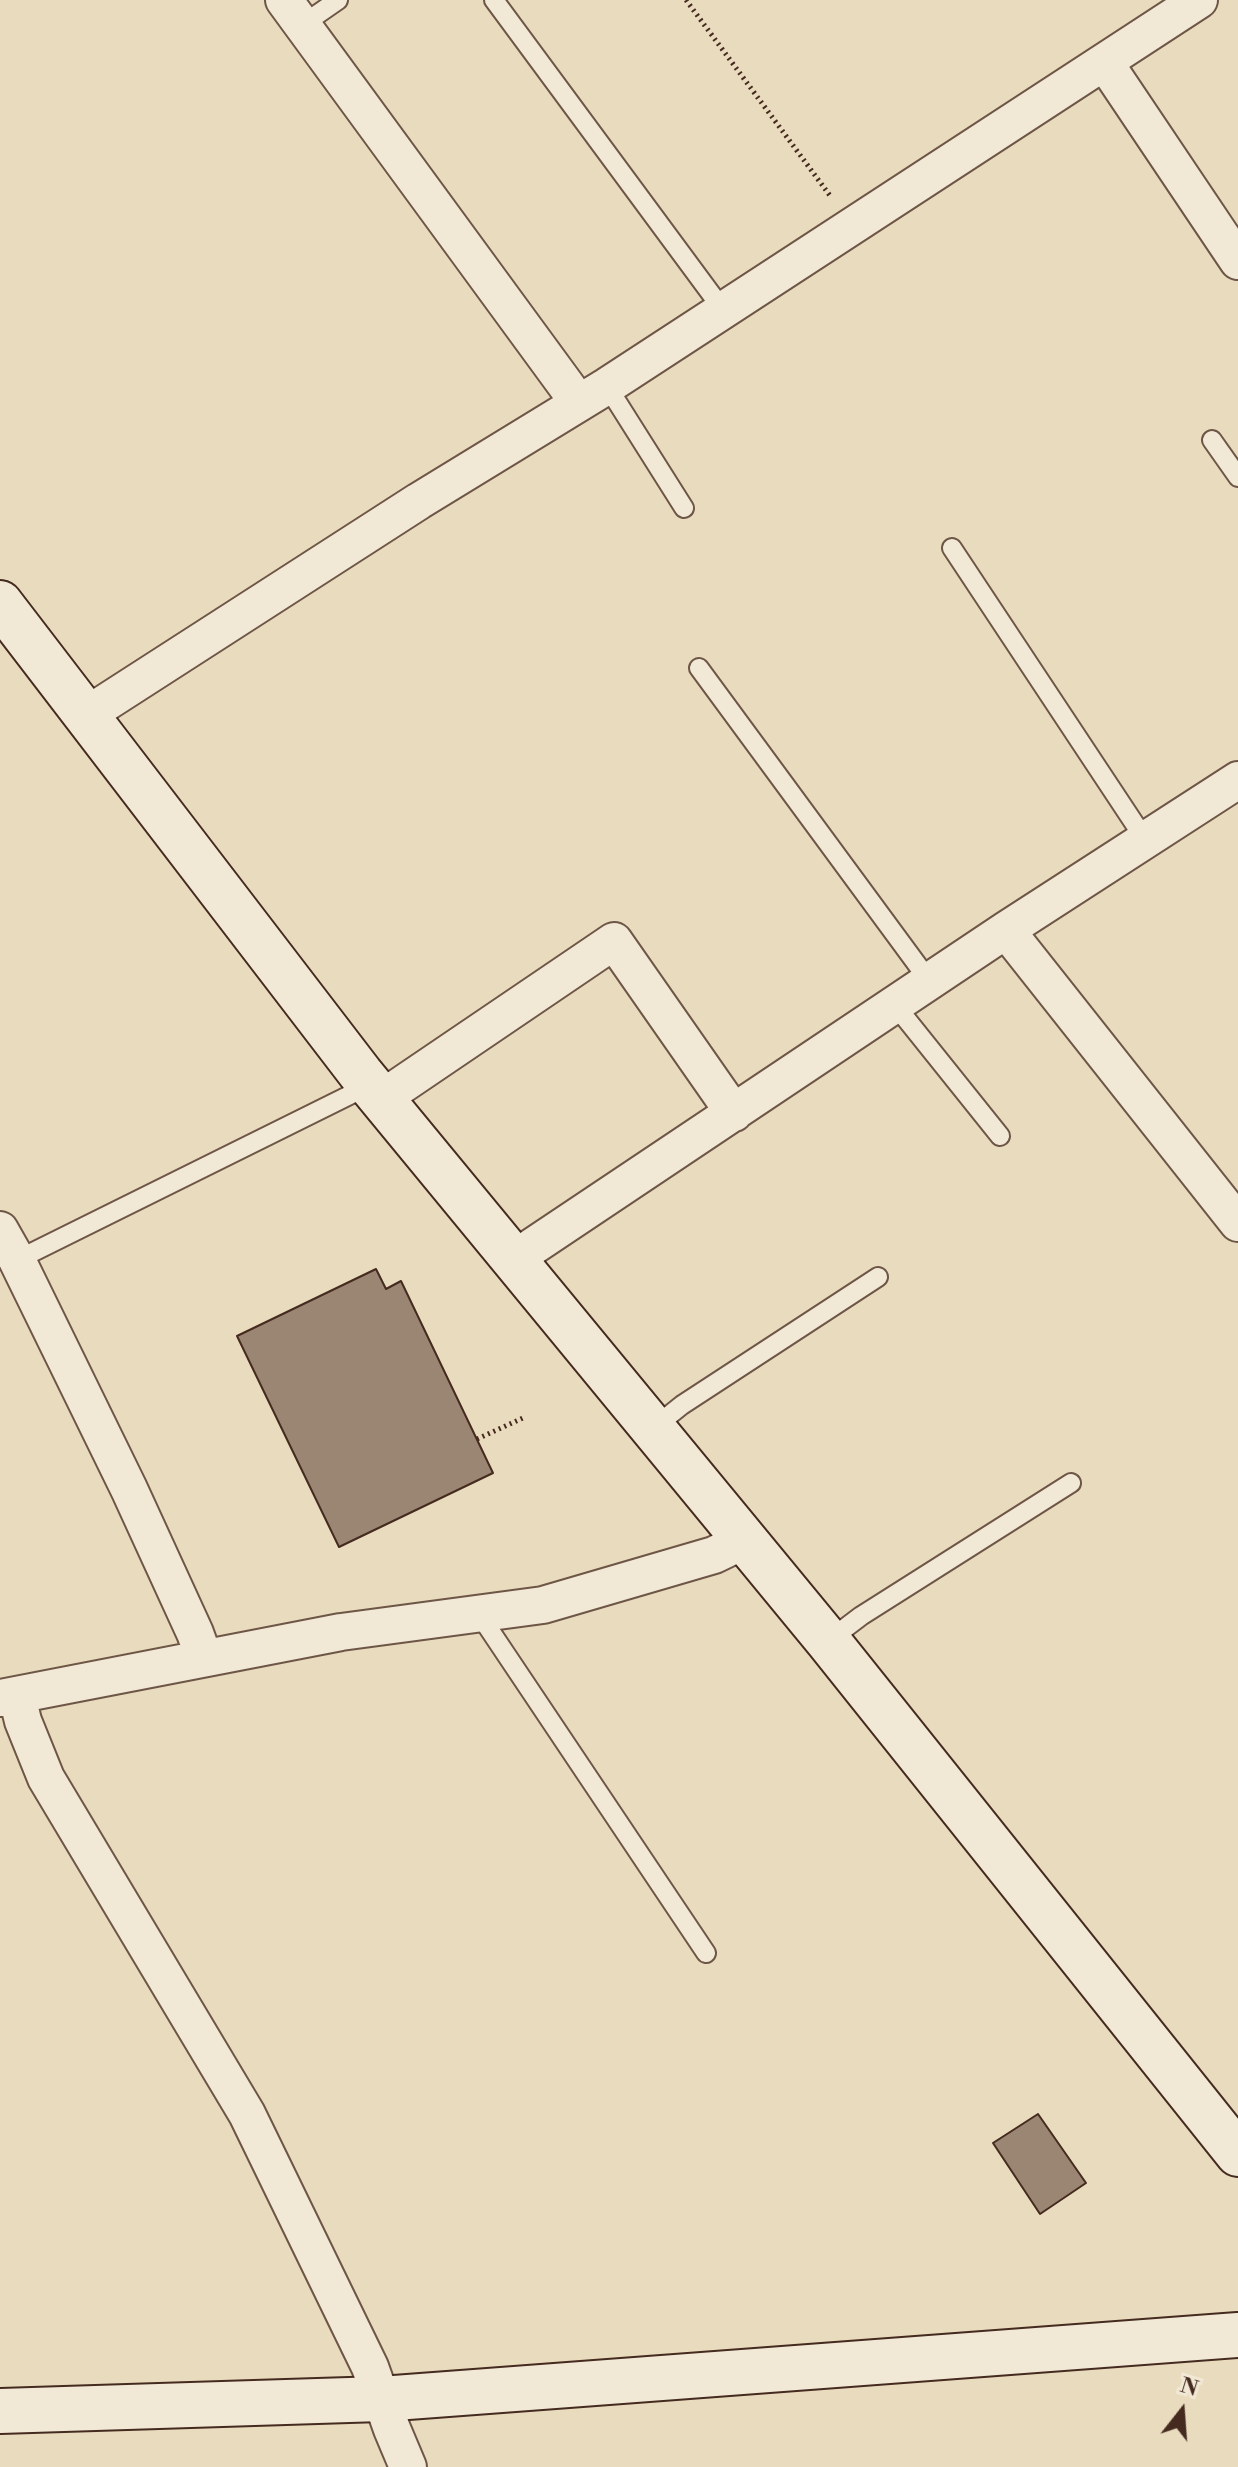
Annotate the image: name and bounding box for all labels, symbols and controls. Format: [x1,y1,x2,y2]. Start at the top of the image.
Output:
north arrow [1142,2371,1222,2451]
text: N [1177,2372,1201,2403]

